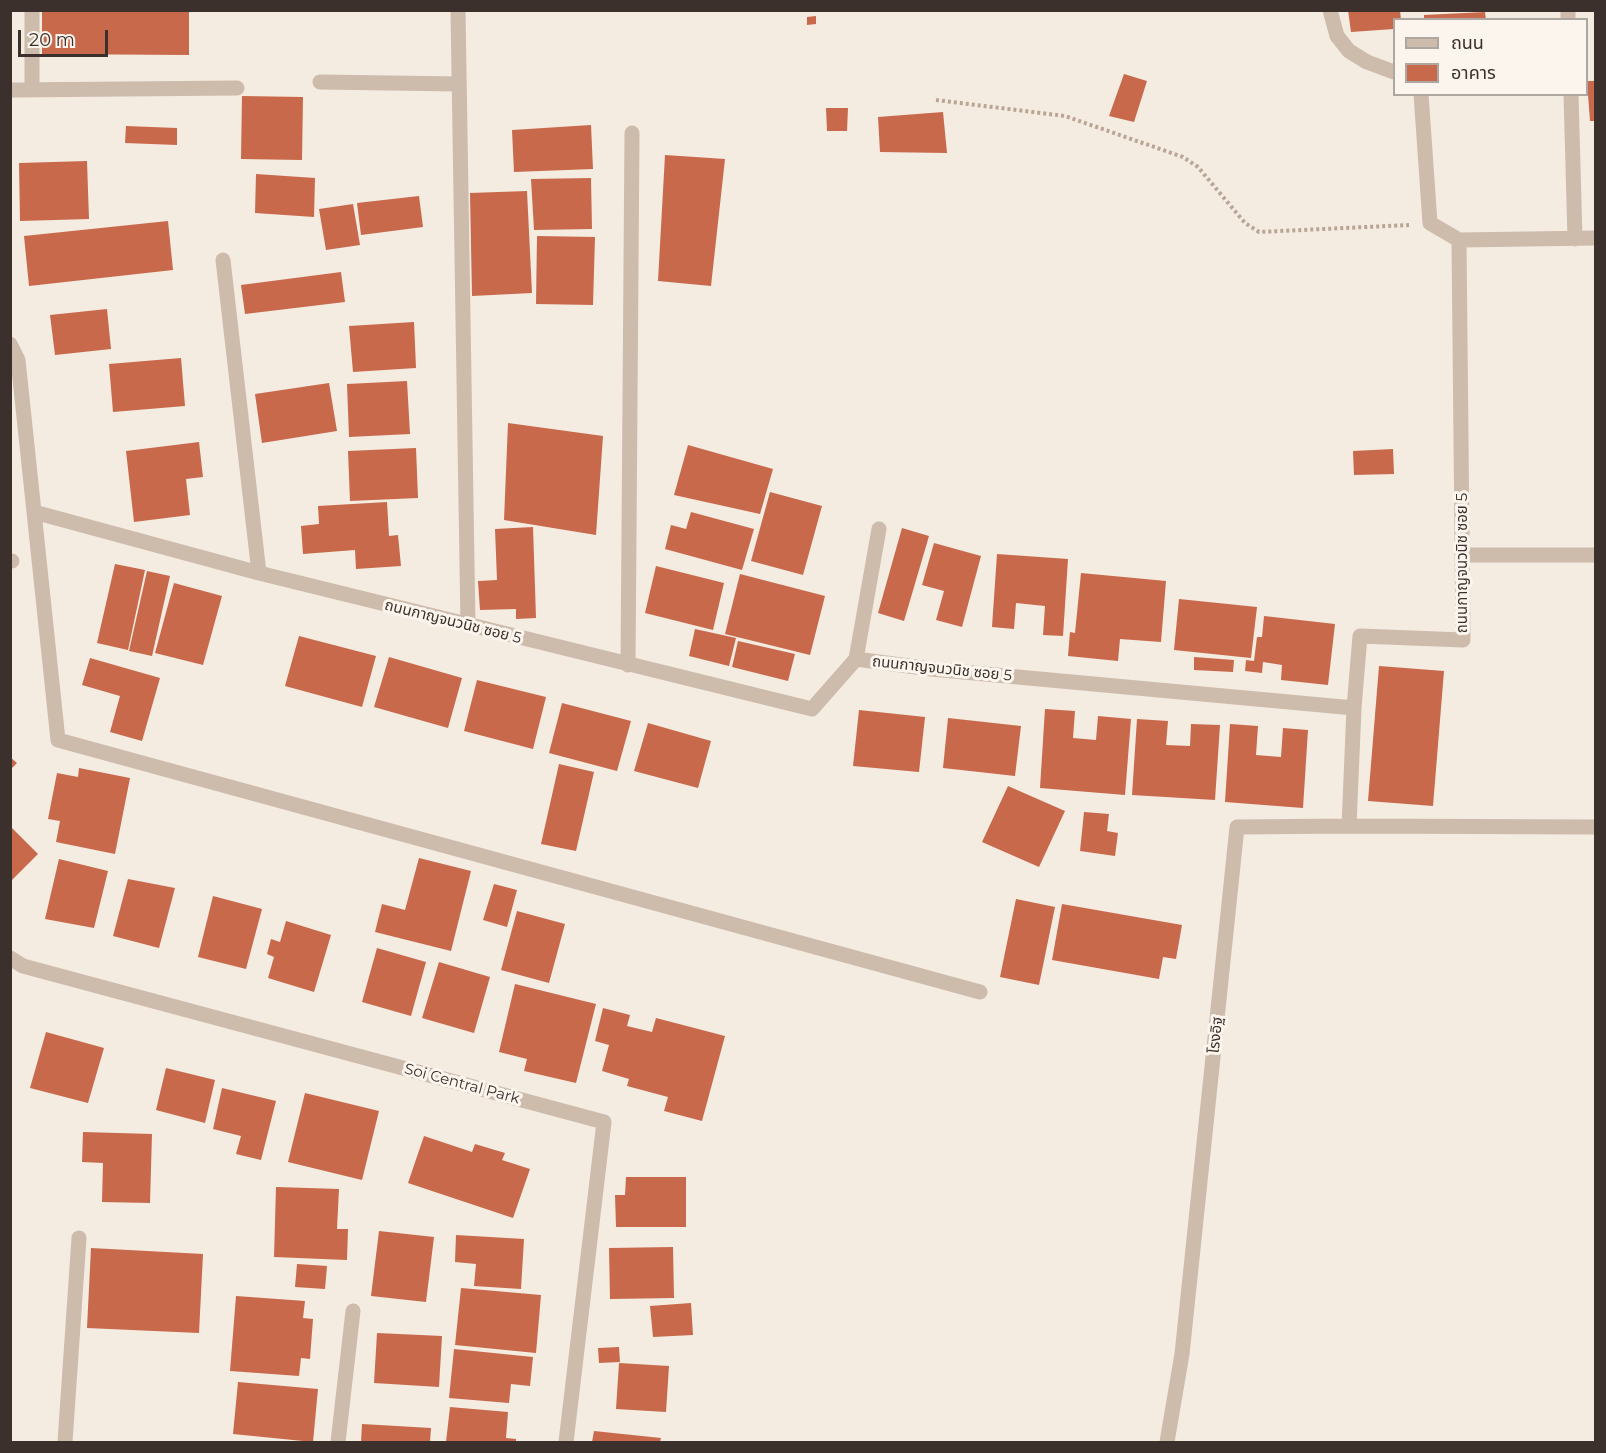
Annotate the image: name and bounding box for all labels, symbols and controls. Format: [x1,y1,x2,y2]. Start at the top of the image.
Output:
scale bar [21,18,111,56]
legend [1393,18,1588,96]
text: 20 m [29,29,75,51]
text: ถนน [1451,32,1484,54]
text: อาคาร [1451,62,1496,84]
street label: ถนนกาญจนวนิช ซอย 5 [1454,493,1472,633]
street label: ถนนกาญจนวนิช ซอย 5 [383,596,523,648]
street label: ถนนกาญจนวนิช ซอย 5 [871,653,1013,685]
street label: โรงอิฐ [1205,1016,1227,1054]
street label: Soi Central Park [402,1060,522,1108]

